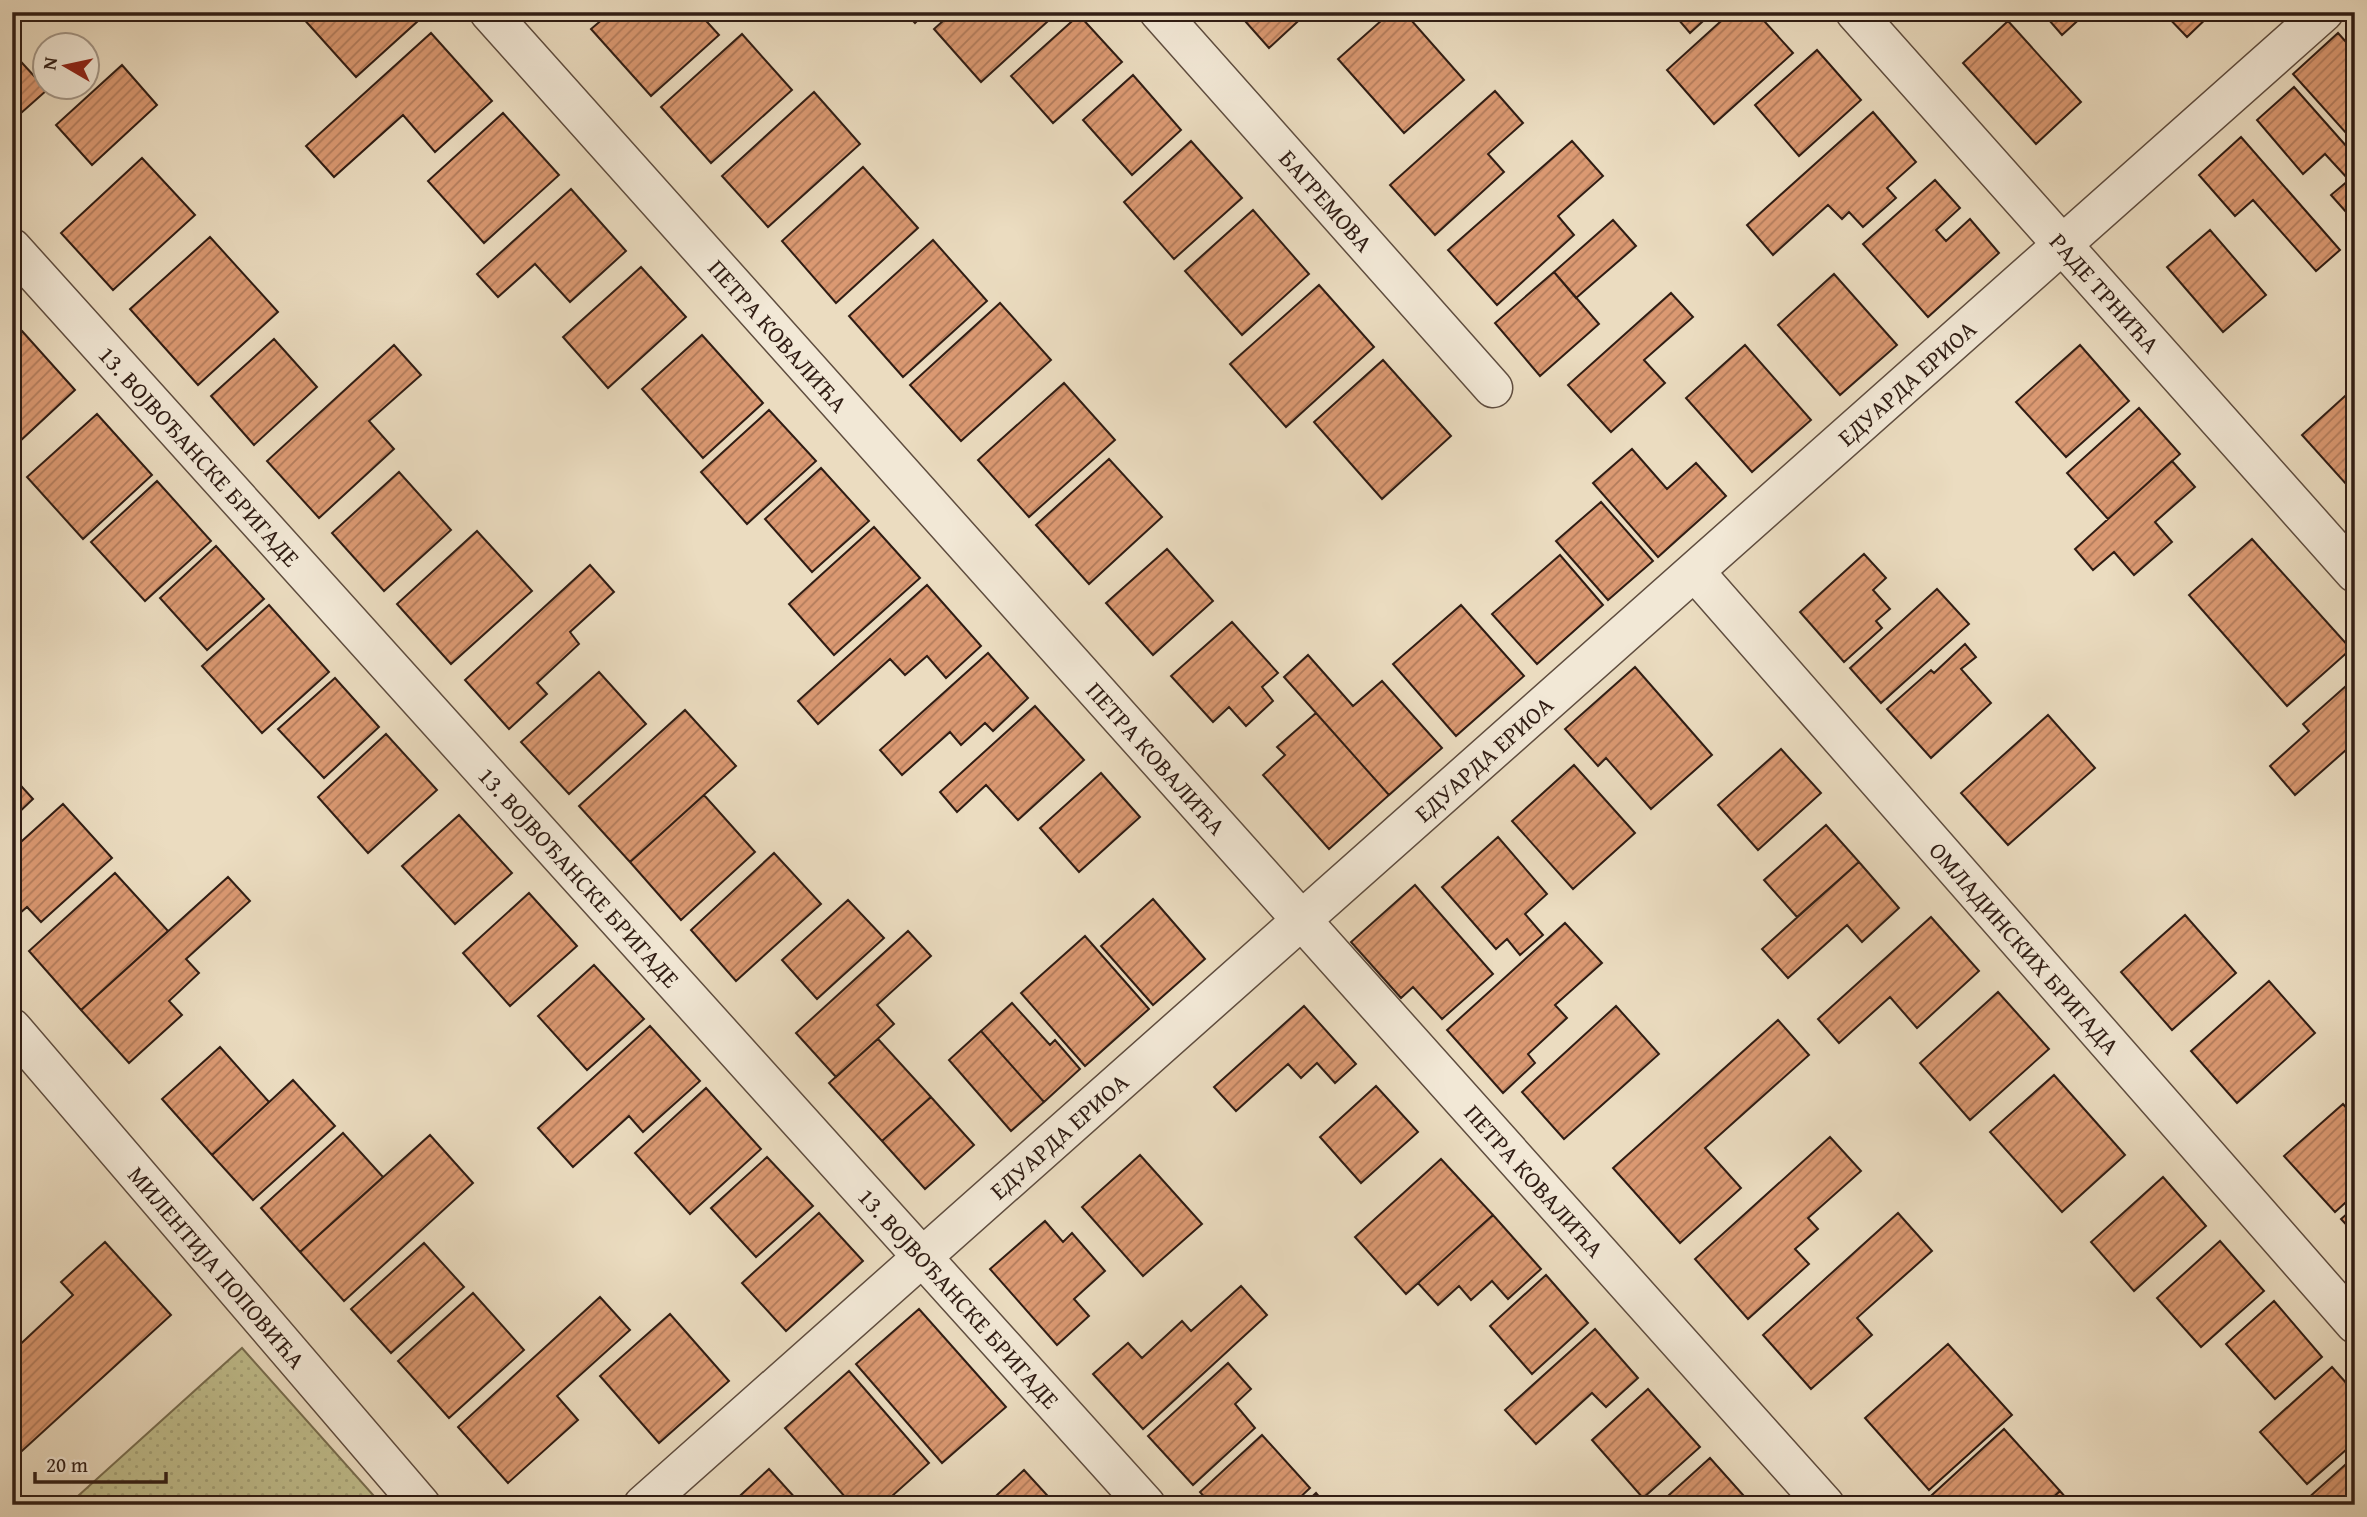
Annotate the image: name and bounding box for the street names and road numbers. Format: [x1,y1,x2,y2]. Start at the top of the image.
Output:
street label: БАГРЕМОВА [1271,142,1382,260]
street label: РАДЕ ТРНИЋА [2042,225,2169,361]
street label: ПЕТРА КОВАЛИЋА [700,251,857,420]
street label: ЕДУАРДА ЕРИОА [1829,311,1984,454]
street label: 13. ВОЈВОЂАНСКЕ БРИГАДЕ [91,338,309,574]
street label: ПЕТРА КОВАЛИЋА [1078,674,1235,843]
street label: ЕДУАРДА ЕРИОА [1406,687,1561,830]
street label: 13. ВОЈВОЂАНСКЕ БРИГАДЕ [470,759,688,995]
street label: ОМЛАДИНСКИХ БРИГАДА [1921,833,2129,1062]
street label: ЕДУАРДА ЕРИОА [982,1064,1136,1207]
street label: ПЕТРА КОВАЛИЋА [1457,1096,1613,1265]
street label: МИЛЕНТИЈА ПОПОВИЋА [120,1158,314,1377]
street label: 13. ВОЈВОЂАНСКЕ БРИГАДЕ [850,1180,1068,1416]

